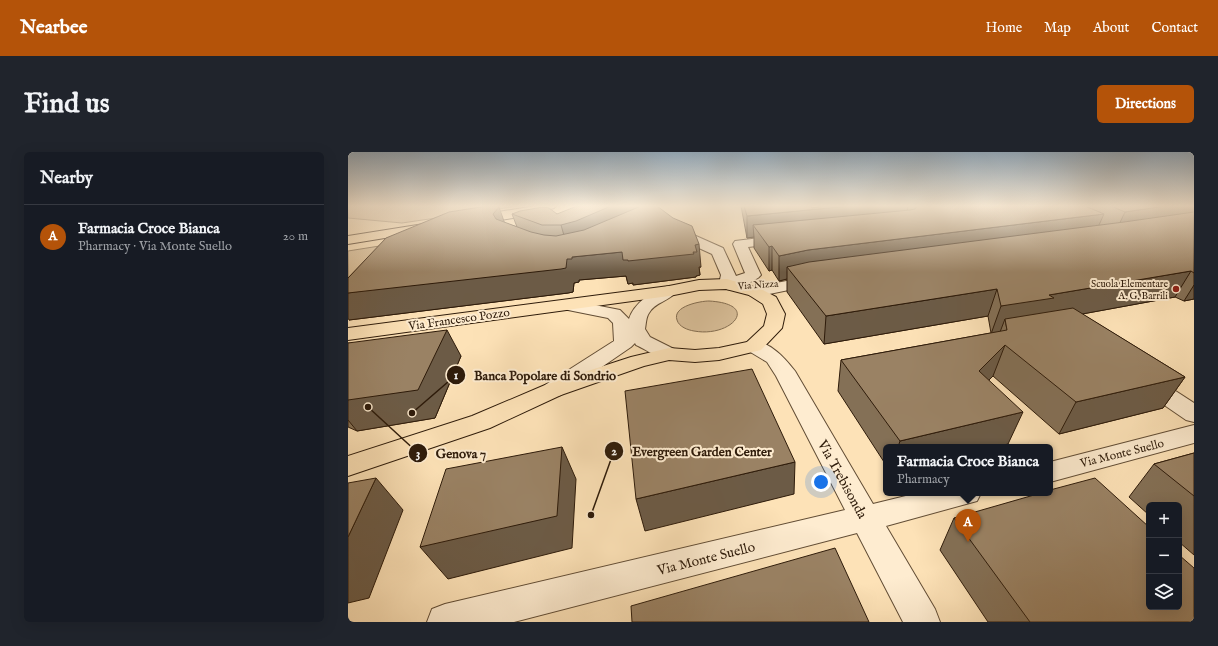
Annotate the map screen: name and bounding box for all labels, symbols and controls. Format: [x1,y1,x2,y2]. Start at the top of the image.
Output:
text: Nearbee [20,16,87,40]
text: Home [986,19,1022,37]
text: Map [1044,19,1071,37]
text: About [1093,19,1129,37]
text: Contact [1151,19,1198,37]
button: Directions [1097,85,1194,123]
text: Find us [24,87,110,122]
text: Nearby [40,168,93,189]
text: Farmacia Croce Bianca [78,219,220,238]
text: A [49,228,57,245]
text: 20 m [283,228,308,245]
text: Pharmacy · Via Monte Suello [78,238,232,255]
street label: Via Nizza [736,278,779,293]
place label: Scuola Elementare A. G. Barrili [1091,278,1168,303]
marker: Scuola Elementare A. G. Barrili [1171,284,1181,294]
street label: Via Francesco Pozzo [406,305,511,334]
callout: Banca Popolare di Sondrio [446,363,624,388]
text: 1 [454,368,459,383]
text: Banca Popolare di Sondrio [474,368,616,385]
street label: Via Trebisonda [813,436,872,523]
street label: Via Monte Suello [1078,436,1166,471]
callout: Evergreen Garden Center [604,439,780,464]
callout: Genova 7 [408,441,494,466]
text: 2 [611,444,617,459]
text: Evergreen Garden Center [632,444,772,461]
popup [883,444,1053,496]
text: 3 [416,446,420,461]
text: Genova 7 [436,446,486,463]
text: Farmacia Croce Bianca [897,452,1039,471]
text: Pharmacy [897,471,950,488]
your location [811,472,831,492]
map controls [1146,502,1182,610]
button: + [1146,502,1182,538]
pin: A [955,509,981,542]
street label: Via Monte Suello [654,538,757,580]
button: − [1146,538,1182,574]
button: layers [1146,574,1182,610]

